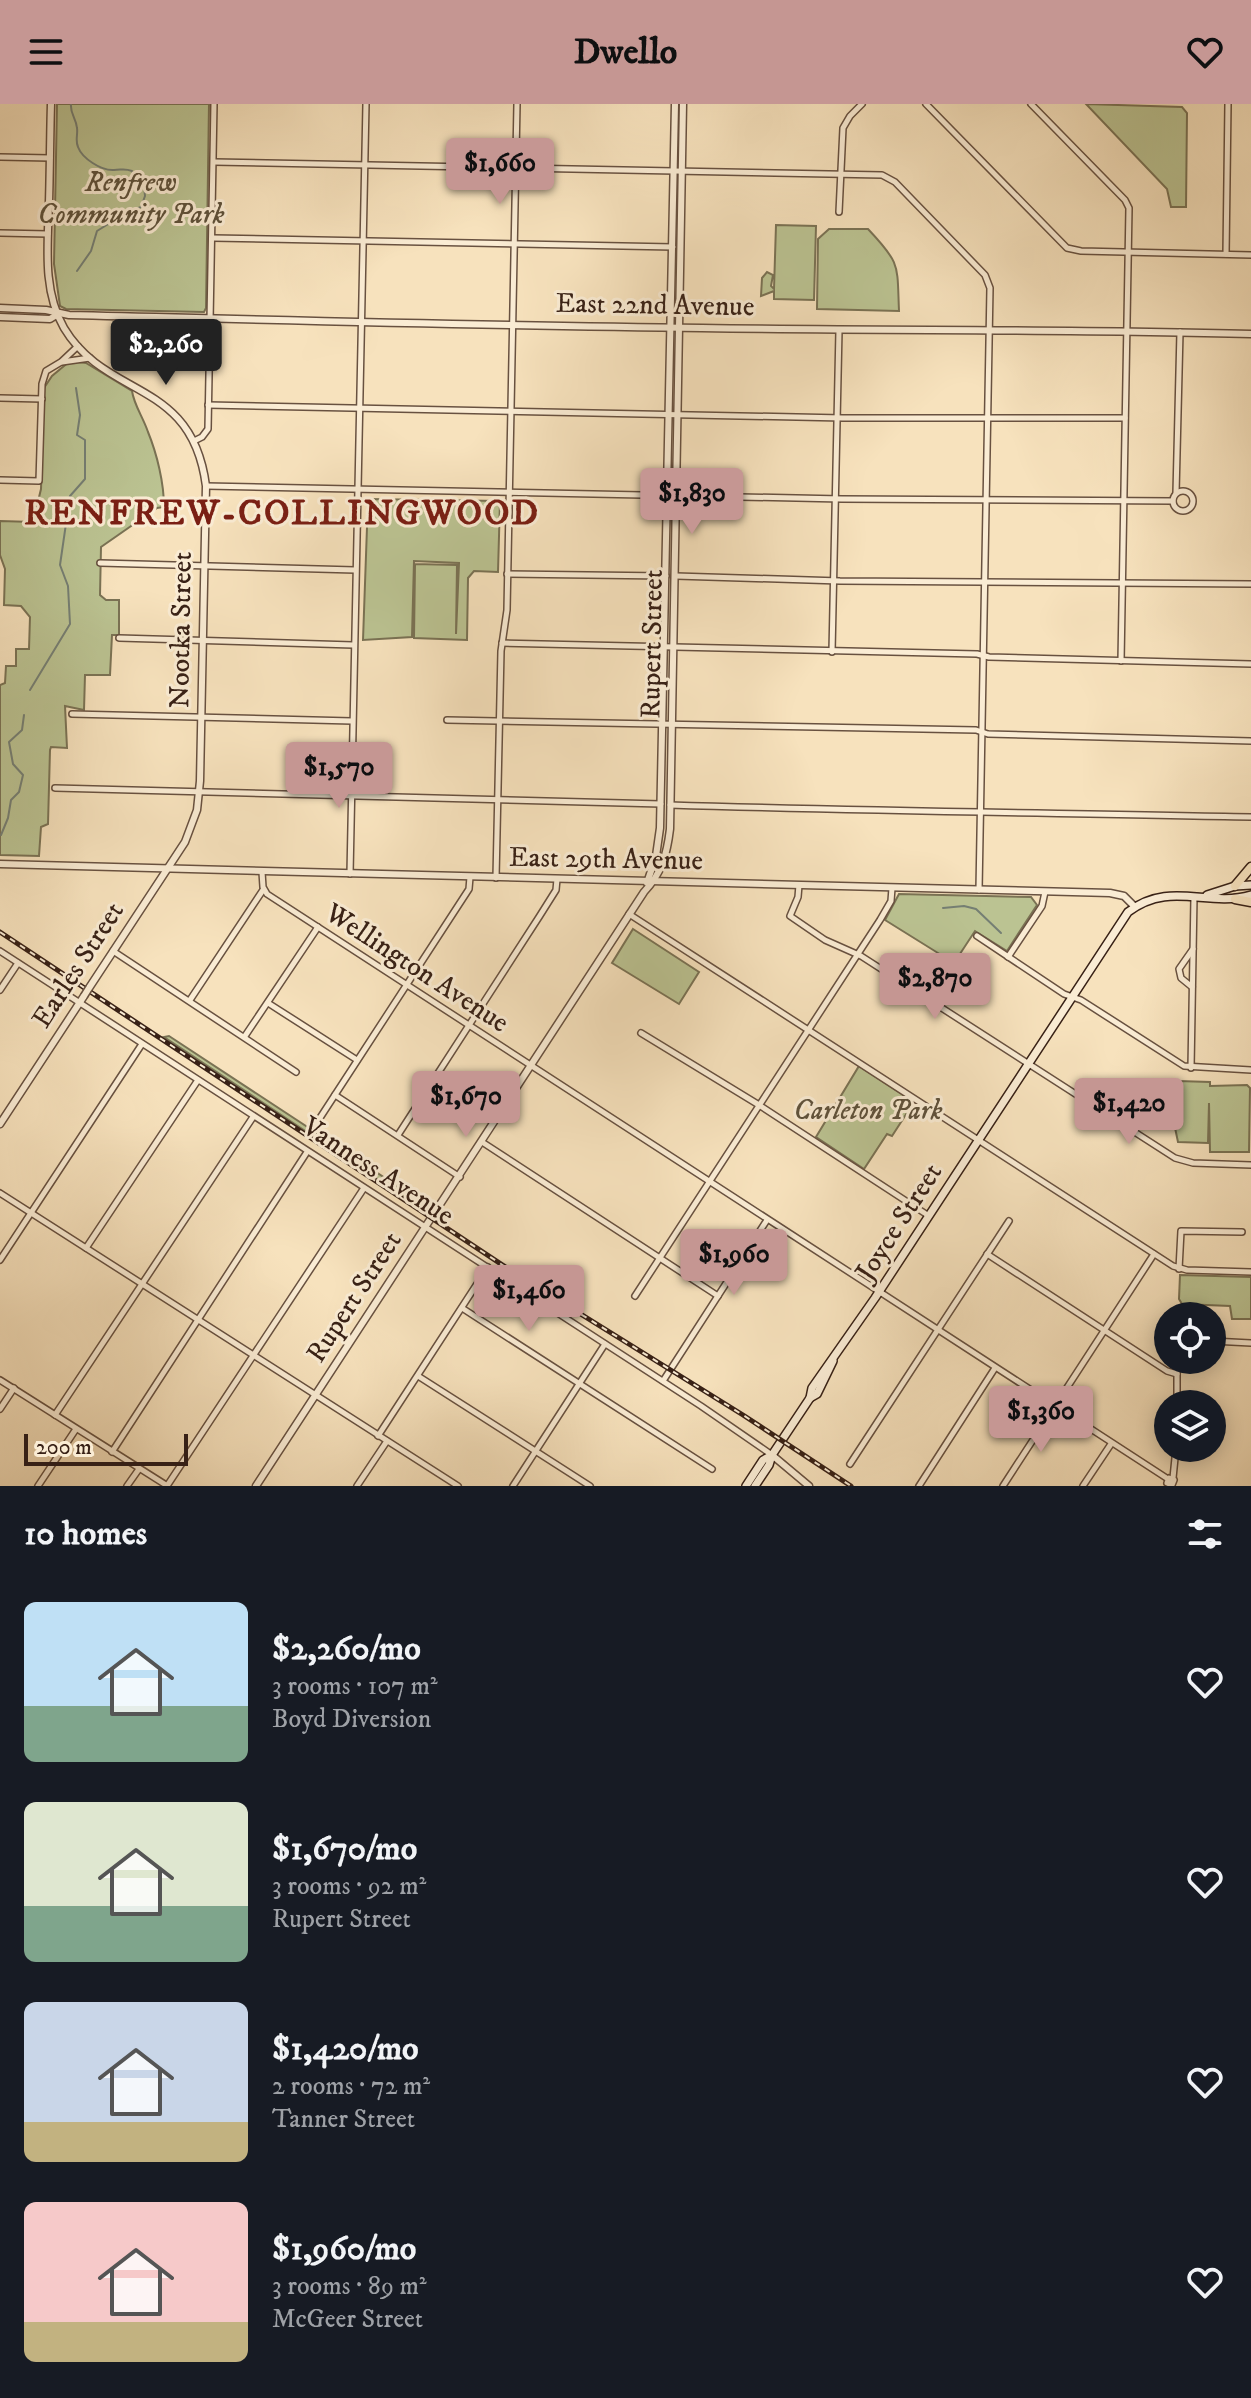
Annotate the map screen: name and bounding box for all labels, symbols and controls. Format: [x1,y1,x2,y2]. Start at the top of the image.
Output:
icon: menu [24,30,68,74]
text: Dwello [574,30,677,75]
icon: heart [1183,30,1227,74]
pin: $1,660 [435,138,565,206]
text: $1,660 [464,147,536,180]
park label: Renfrew Community Park [38,165,225,232]
street label: East 22nd Avenue [555,286,755,324]
pin: $2,260 [101,319,231,387]
text: $2,260 [129,328,203,361]
pin: $1,830 [627,468,757,536]
text: $1,830 [658,477,726,510]
district label: RENFREW-COLLINGWOOD [24,491,540,536]
street label: Nootka Street [162,551,200,709]
street label: Rupert Street [633,569,671,719]
pin: $1,570 [274,742,404,810]
text: $1,570 [304,751,374,784]
street label: East 29th Avenue [509,840,703,878]
street label: Earles Street [24,895,132,1035]
street label: Wellington Avenue [318,895,515,1040]
pin: $2,870 [870,953,1000,1021]
text: $2,870 [898,962,972,995]
pin: $1,670 [401,1071,531,1139]
pin: $1,420 [1064,1078,1194,1146]
text: $1,670 [430,1080,502,1113]
text: $1,420 [1093,1087,1165,1120]
park label: Carleton Park [794,1093,943,1128]
street label: Vanness Avenue [295,1108,461,1233]
street label: Joyce Street [846,1157,950,1290]
street label: Rupert Street [299,1225,409,1369]
pin: $1,960 [669,1229,799,1297]
text: $1,960 [698,1238,770,1271]
pin: $1,460 [464,1265,594,1333]
text: $1,460 [492,1274,566,1307]
map controls [1154,1302,1226,1462]
button: locate [1154,1302,1226,1374]
pin: $1,360 [976,1386,1106,1454]
button: layers [1154,1390,1226,1462]
text: $1,360 [1007,1395,1075,1428]
scale bar [24,1430,188,1466]
text: 200 m [36,1434,92,1461]
icon: filters [1183,1512,1227,1556]
text: 10 homes [24,1513,147,1555]
text: $2,260/mo [272,1628,421,1670]
icon: home [88,1634,184,1730]
icon: heart [1183,1660,1227,1704]
text: 3 rooms · 107 m² [272,1670,438,1703]
text: Boyd Diversion [272,1703,431,1736]
text: $1,670/mo [272,1828,417,1870]
icon: home [88,1834,184,1930]
icon: heart [1183,1860,1227,1904]
text: 3 rooms · 92 m² [272,1870,426,1903]
text: Rupert Street [272,1903,411,1936]
text: $1,420/mo [272,2028,419,2070]
icon: home [88,2034,184,2130]
icon: heart [1183,2060,1227,2104]
text: 2 rooms · 72 m² [272,2070,430,2103]
text: Tanner Street [272,2103,415,2136]
text: $1,960/mo [272,2228,416,2270]
icon: home [88,2234,184,2330]
icon: heart [1183,2260,1227,2304]
text: 3 rooms · 89 m² [272,2270,427,2303]
text: McGeer Street [272,2303,423,2336]

